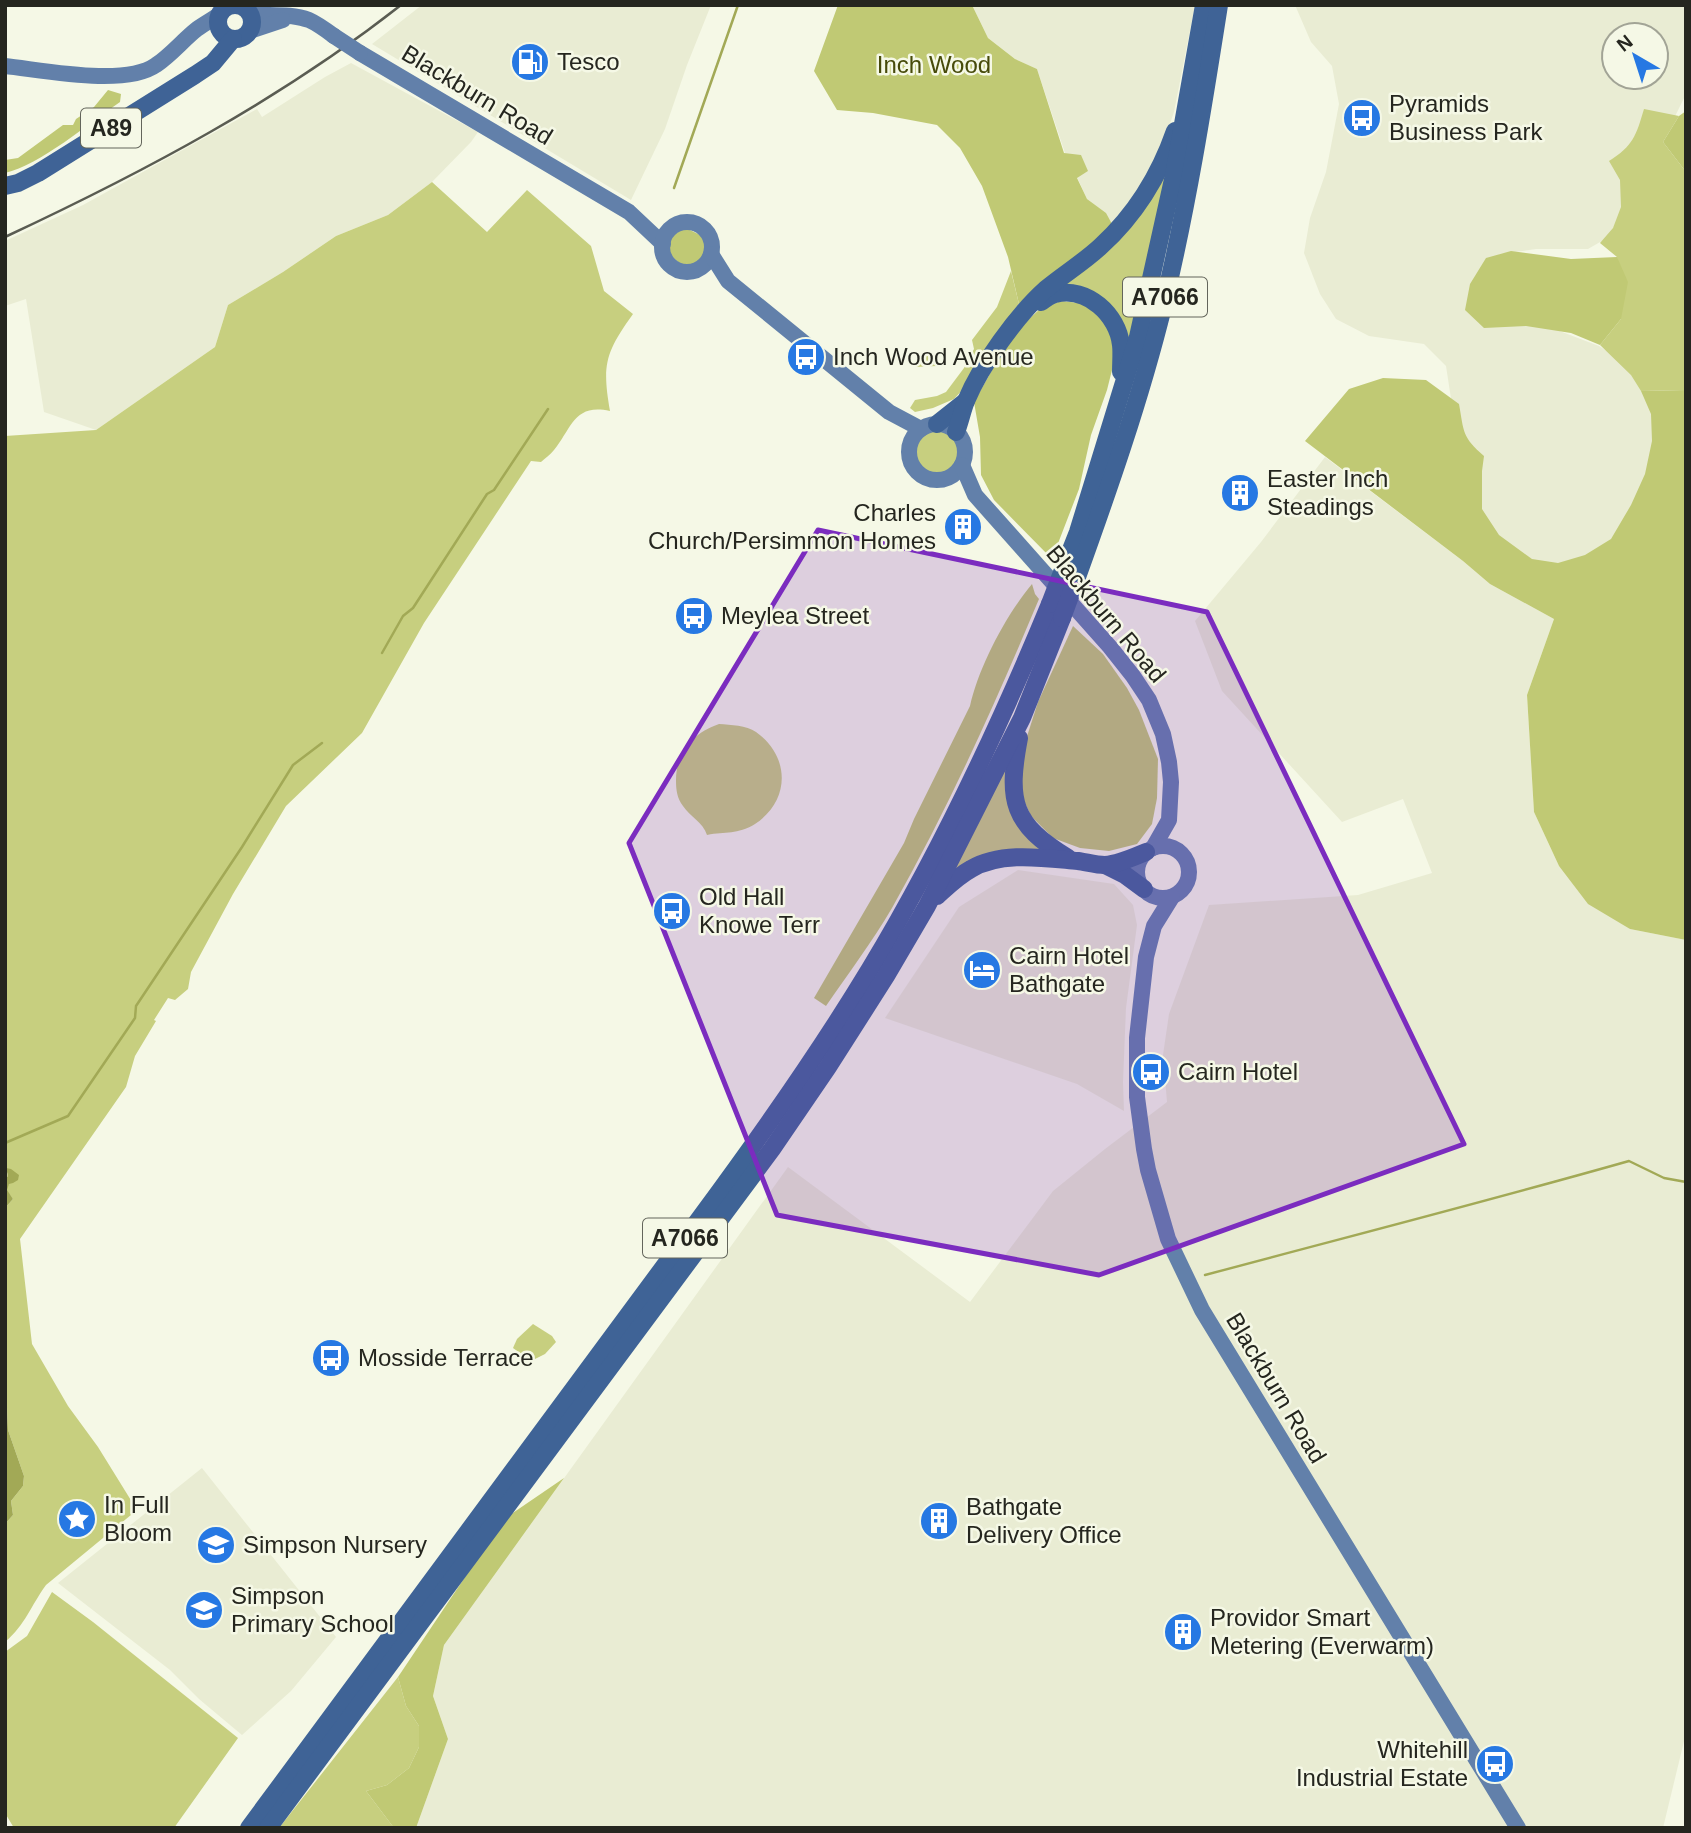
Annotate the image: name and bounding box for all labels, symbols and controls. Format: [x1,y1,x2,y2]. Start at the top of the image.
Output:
north arrow [1600,21,1670,91]
text: N [1613,31,1637,56]
street label: Blackburn Road [397,39,557,150]
fuel station icon: Tesco [509,41,551,83]
place label: Tesco [557,48,620,75]
park label: Inch Wood [877,51,991,78]
place label: Pyramids Business Park [1389,90,1543,145]
bus stop icon: Pyramids Business Park [1341,97,1383,139]
road number: A89 [81,108,141,148]
road number: A7066 [1123,278,1207,316]
bus stop icon: Inch Wood Avenue [785,336,827,378]
place label: Inch Wood Avenue [833,343,1034,370]
place label: Easter Inch Steadings [1267,465,1388,520]
building icon: Easter Inch Steadings [1219,472,1261,514]
place label: Charles Church/Persimmon Homes [648,499,936,554]
building icon: Charles Church/Persimmon Homes [942,506,984,548]
street label: Blackburn Road [1041,540,1172,688]
bus stop icon: Meylea Street [673,595,715,637]
place label: Meylea Street [721,602,869,629]
place label: Old Hall Knowe Terr [699,883,820,938]
bus stop icon: Old Hall Knowe Terr [651,890,693,932]
place label: Cairn Hotel Bathgate [1009,942,1129,997]
hotel icon: Cairn Hotel Bathgate [961,949,1003,991]
bus stop icon: Cairn Hotel [1130,1051,1172,1093]
place label: Cairn Hotel [1178,1058,1298,1085]
road number: A7066 [643,1218,727,1258]
street label: Blackburn Road [1221,1308,1332,1468]
bus stop icon: Mosside Terrace [310,1337,352,1379]
place label: Mosside Terrace [358,1344,534,1371]
place label: In Full Bloom [104,1491,172,1546]
place label: Bathgate Delivery Office [966,1493,1122,1548]
place icon: In Full Bloom [56,1498,98,1540]
building icon: Bathgate Delivery Office [918,1500,960,1542]
school or university icon: Simpson Nursery [195,1524,237,1566]
place label: Simpson Nursery [243,1531,427,1558]
place label: Simpson Primary School [231,1582,394,1637]
school or university icon: Simpson Primary School [183,1589,225,1631]
place label: Providor Smart Metering (Everwarm) [1210,1604,1434,1659]
building icon: Providor Smart Metering (Everwarm) [1162,1611,1204,1653]
place label: Whitehill Industrial Estate [1296,1736,1468,1791]
bus stop icon: Whitehill Industrial Estate [1474,1743,1516,1785]

